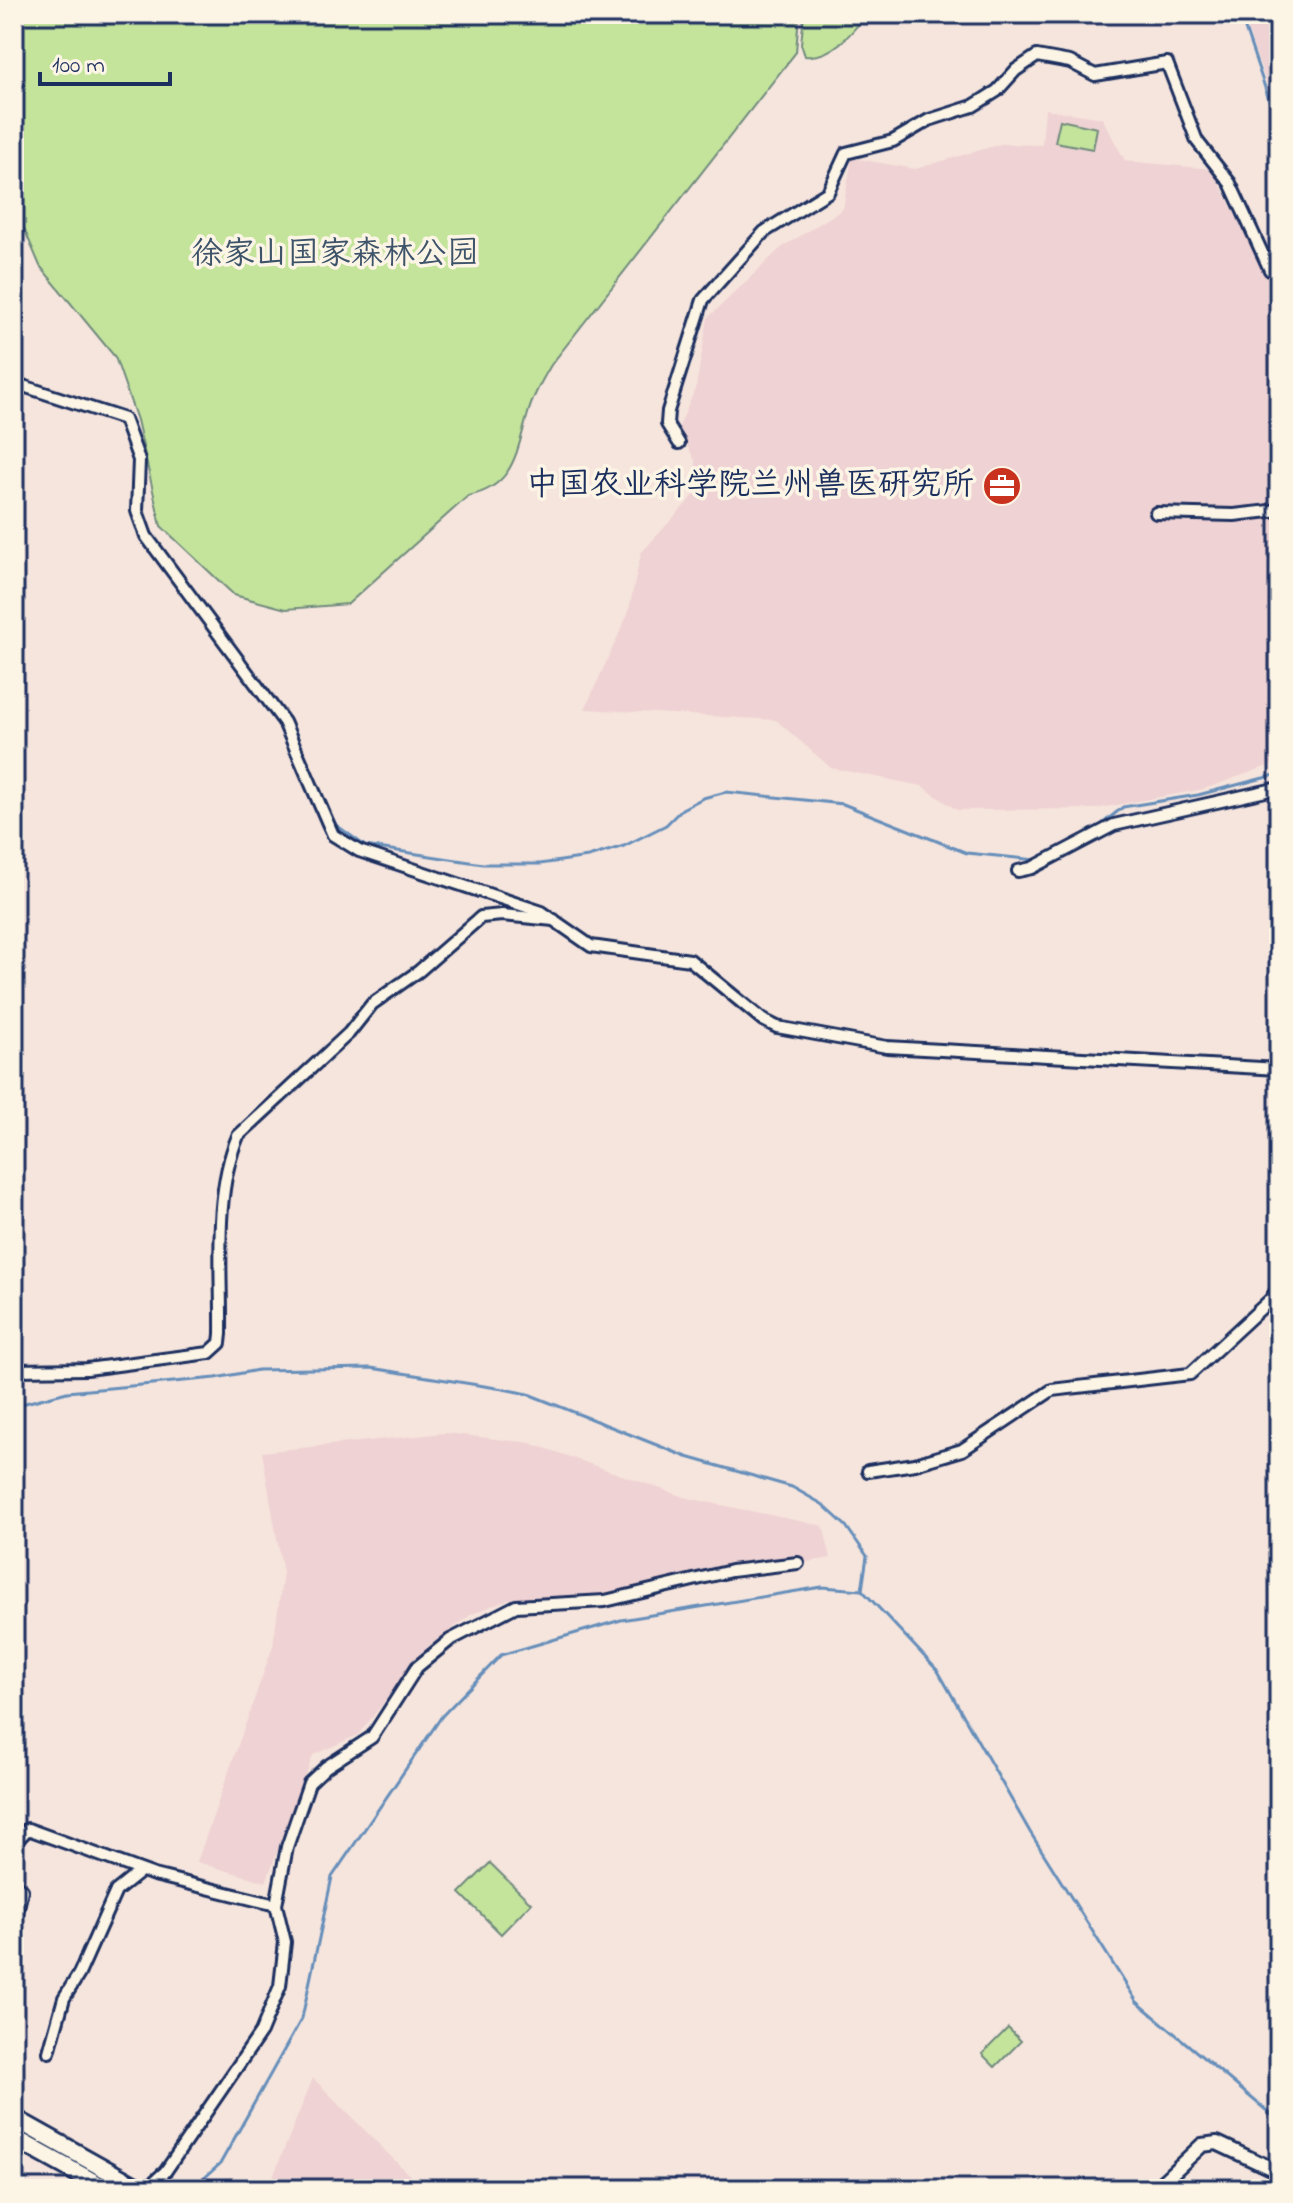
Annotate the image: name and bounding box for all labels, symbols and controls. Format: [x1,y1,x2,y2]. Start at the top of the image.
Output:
scale bar [40,36,170,86]
text: 100 m [52,49,105,84]
park label: 徐家山国家森林公园 [191,232,479,279]
place label: 中国农业科学院兰州兽医研究所 [526,463,974,510]
office icon: 中国农业科学院兰州兽医研究所 [981,465,1023,507]

